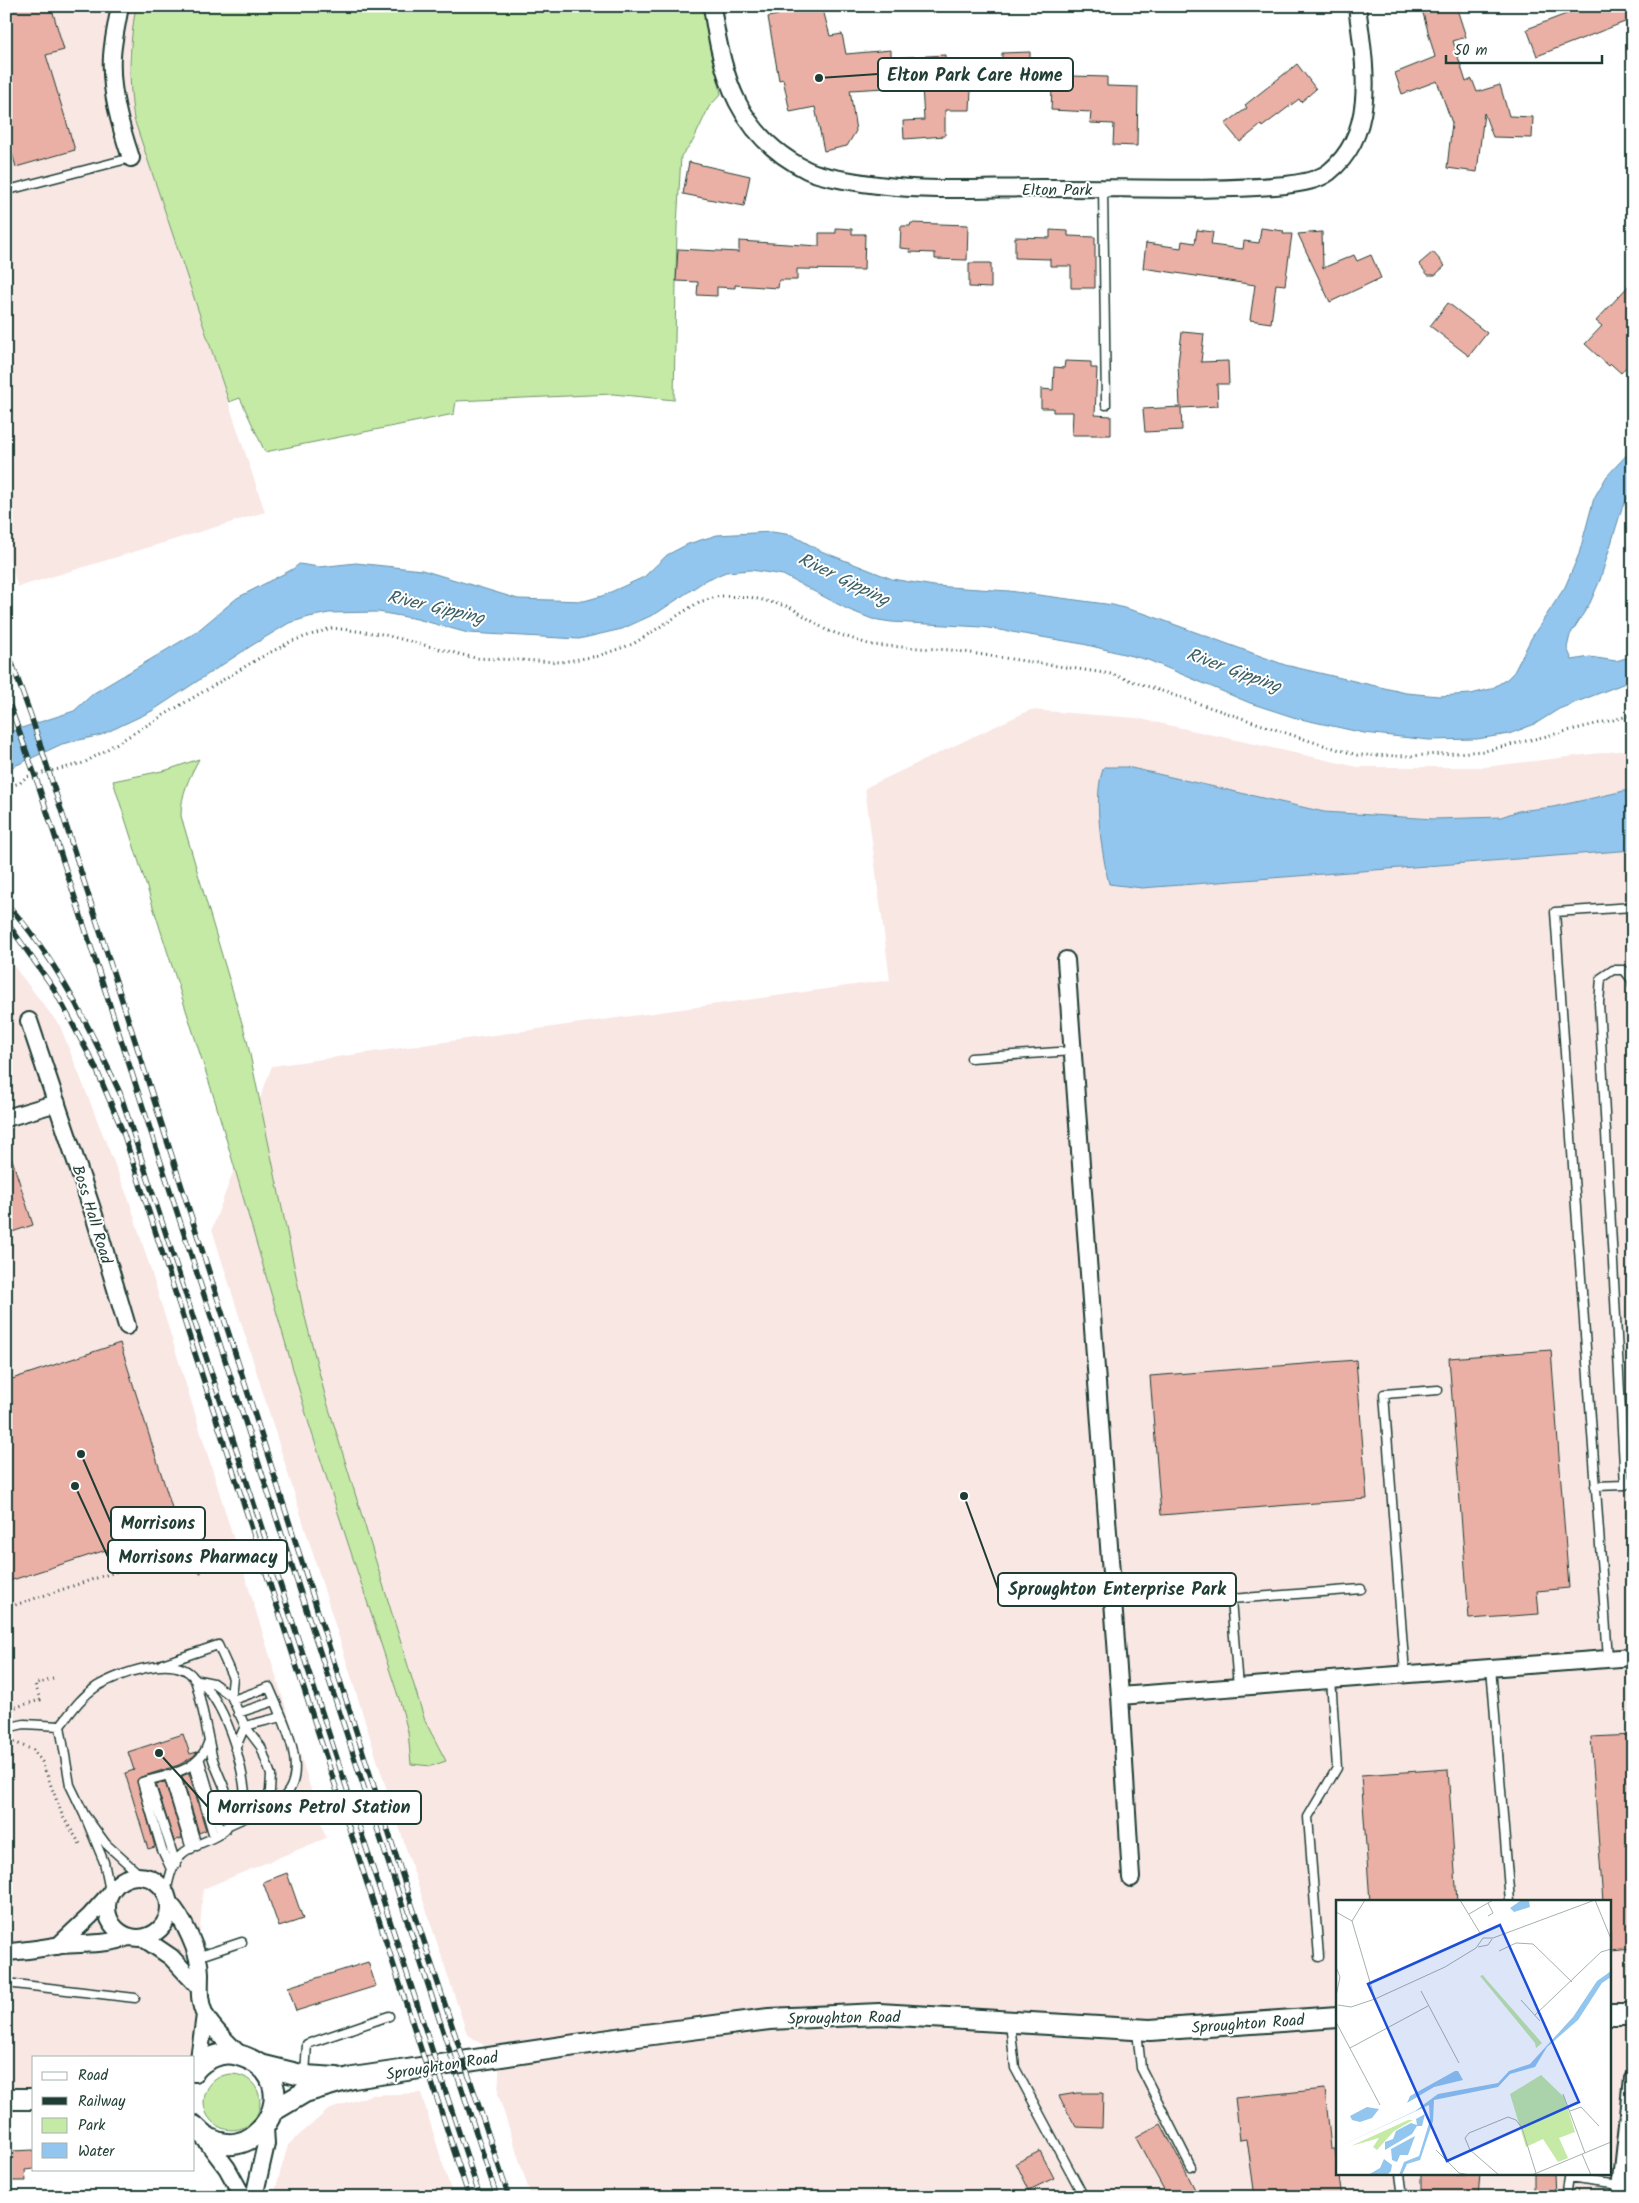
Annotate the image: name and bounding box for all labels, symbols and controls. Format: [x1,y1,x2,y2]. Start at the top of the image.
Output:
scale bar [1446,32,1603,64]
text: 50 m [1454,39,1488,63]
callout: Elton Park Care Home [878,58,1073,91]
text: Elton Park Care Home [887,62,1063,91]
street label: Elton Park [1022,178,1093,203]
water label: River Gipping [793,546,895,616]
water label: River Gipping [384,583,488,634]
water label: River Gipping [1182,641,1286,702]
street label: Boss Hall Road [65,1162,119,1268]
callout: Morrisons [111,1507,205,1540]
text: Morrisons [121,1510,196,1539]
callout: Morrisons Pharmacy [108,1540,287,1573]
text: Morrisons Pharmacy [118,1544,278,1573]
callout: Sproughton Enterprise Park [998,1573,1236,1606]
text: Sproughton Enterprise Park [1008,1576,1227,1605]
callout: Morrisons Petrol Station [208,1791,421,1824]
text: Morrisons Petrol Station [218,1794,410,1823]
inset map [1336,1900,1612,2176]
street label: Sproughton Road [787,2005,902,2032]
street label: Sproughton Road [1191,2008,1306,2041]
street label: Sproughton Road [384,2045,501,2088]
legend [32,2056,195,2170]
text: Road [78,2064,109,2088]
text: Railway [78,2090,126,2114]
text: Park [78,2114,106,2138]
text: Water [78,2140,115,2164]

